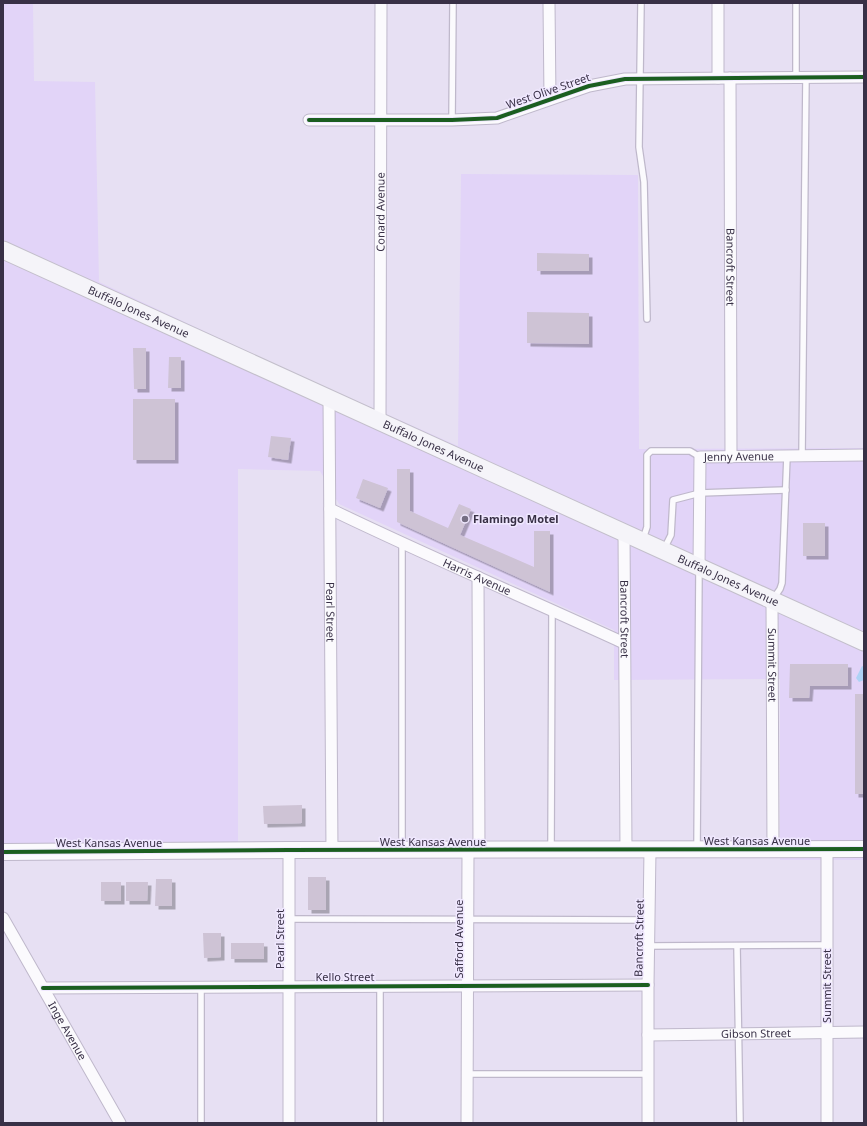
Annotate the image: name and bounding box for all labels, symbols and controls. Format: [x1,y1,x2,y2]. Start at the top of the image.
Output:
street label: West Olive Street [504,69,592,112]
street label: Conard Avenue [372,172,388,252]
street label: Bancroft Street [723,228,739,306]
street label: Buffalo Jones Avenue [86,282,192,341]
street label: Buffalo Jones Avenue [381,416,487,475]
street label: Jenny Avenue [703,448,774,464]
place label: Flamingo Motel [473,511,559,526]
marker: Flamingo Motel [460,514,470,524]
street label: Buffalo Jones Avenue [676,550,782,609]
street label: Harris Avenue [441,555,514,598]
street label: Bancroft Street [617,580,633,658]
street label: Pearl Street [323,582,339,642]
street label: Summit Street [765,628,780,702]
street label: West Kansas Avenue [704,833,810,848]
street label: West Kansas Avenue [380,834,486,849]
street label: West Kansas Avenue [56,835,162,850]
street label: Safford Avenue [451,899,466,979]
street label: Bancroft Street [630,899,647,977]
street label: Pearl Street [272,909,287,969]
street label: Summit Street [819,949,834,1023]
street label: Kello Street [316,969,374,984]
street label: Inge Avenue [45,999,91,1063]
street label: Gibson Street [721,1025,791,1041]

